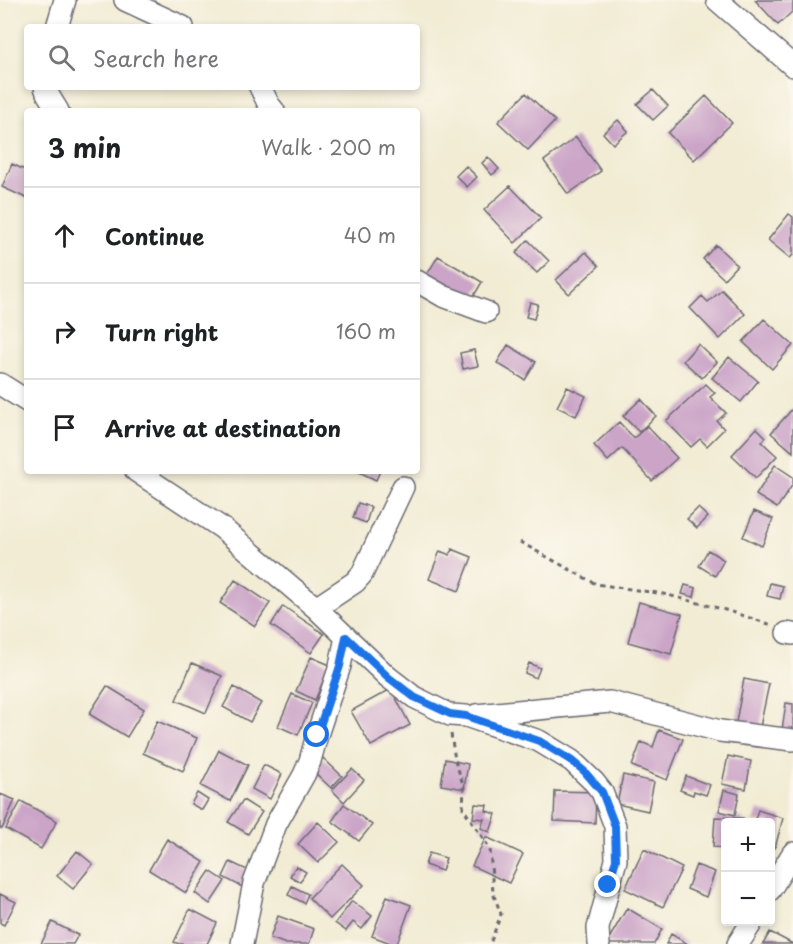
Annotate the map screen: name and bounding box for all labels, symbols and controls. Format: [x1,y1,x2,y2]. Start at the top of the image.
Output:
search box [24,24,420,90]
icon: search [45,41,78,74]
text: Search here [93,41,219,74]
text: 3 min [48,128,121,167]
text: Walk · 200 m [261,132,396,162]
icon: ahead [48,219,81,252]
text: Continue [105,219,204,252]
text: 40 m [344,220,396,250]
icon: right [48,315,81,348]
text: Turn right [105,315,218,348]
text: 160 m [336,316,396,346]
icon: arrive [48,411,81,444]
text: Arrive at destination [105,411,341,444]
route start [303,721,329,747]
map controls [721,818,775,926]
button: + [721,818,775,872]
route end [594,871,620,897]
button: − [721,872,775,926]

